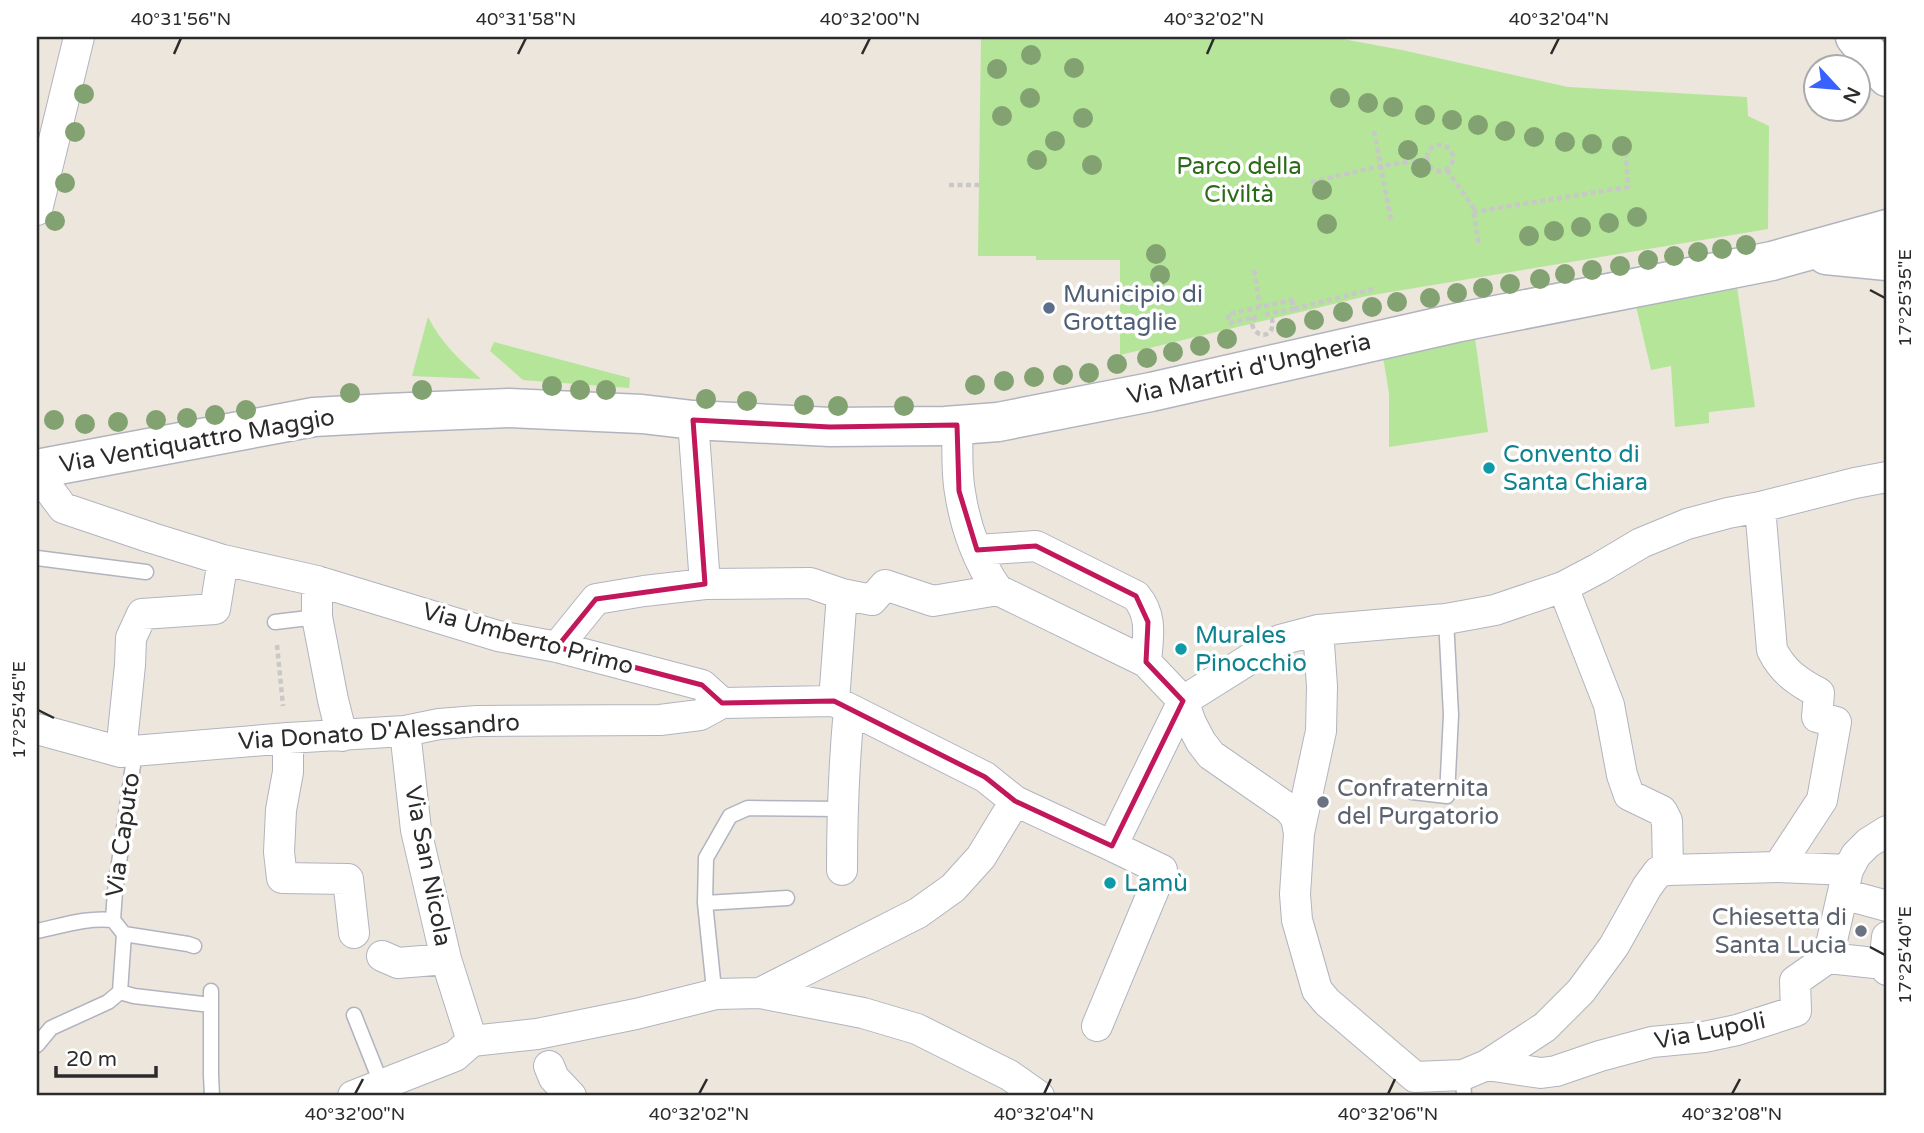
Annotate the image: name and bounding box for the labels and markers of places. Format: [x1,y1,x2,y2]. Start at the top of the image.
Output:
place label: Municipio di Grottaglie [1063,280,1203,337]
marker: Municipio di Grottaglie [1041,300,1057,316]
place label: Convento di Santa Chiara [1503,440,1648,497]
marker: Convento di Santa Chiara [1481,460,1497,476]
place label: Murales Pinocchio [1195,621,1307,678]
marker: Murales Pinocchio [1173,641,1189,657]
place label: Confraternita del Purgatorio [1337,774,1499,831]
marker: Confraternita del Purgatorio [1315,794,1331,810]
place label: Lamù [1124,869,1188,898]
marker: Lamù [1102,875,1118,891]
place label: Chiesetta di Santa Lucia [1712,903,1847,960]
marker: Chiesetta di Santa Lucia [1853,923,1869,939]

